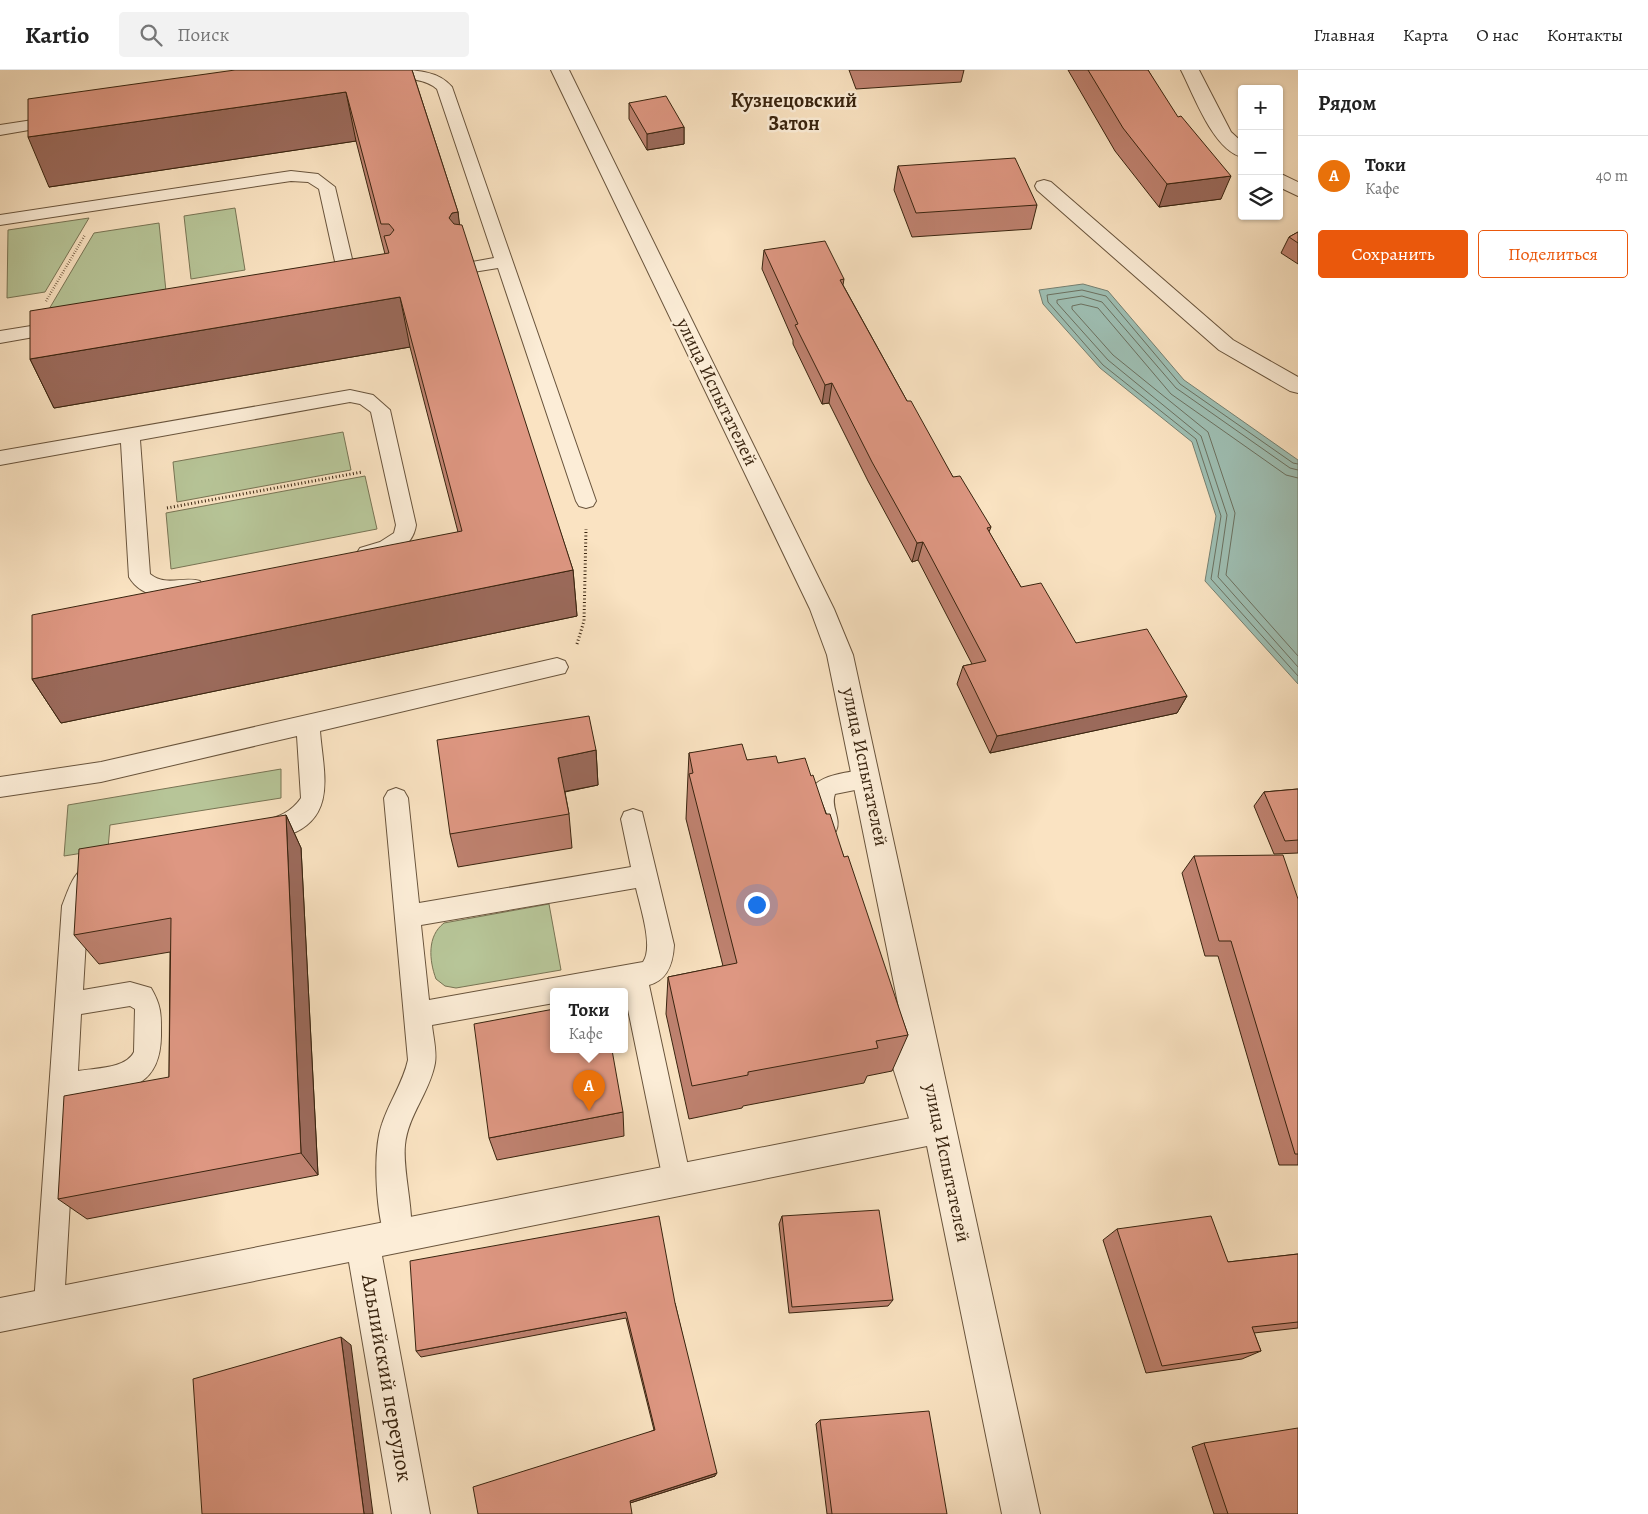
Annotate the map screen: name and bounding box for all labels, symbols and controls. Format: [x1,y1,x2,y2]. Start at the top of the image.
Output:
search box [119,12,469,57]
text: Kartio [25,19,89,51]
icon: search [137,21,165,49]
text: Поиск [177,22,229,48]
text: Главная [1314,23,1375,47]
text: Карта [1403,23,1448,47]
text: О нас [1476,23,1519,47]
text: Контакты [1547,23,1623,47]
map controls [1238,85,1283,220]
button: + [1238,85,1283,130]
district label: Кузнецовский Затон [731,87,857,137]
text: Рядом [1318,89,1376,117]
button: − [1238,130,1283,175]
text: Токи [1365,152,1406,178]
text: A [1329,165,1339,187]
text: 40 m [1596,165,1628,187]
button: layers [1238,175,1283,220]
text: Кафе [1365,178,1399,200]
button: Сохранить [1318,230,1468,278]
button: Поделиться [1478,230,1628,278]
street label: улица Испытателей [669,313,764,470]
street label: улица Испытателей [835,684,894,849]
your location [744,892,770,918]
popup [550,988,628,1053]
text: Токи [569,997,610,1023]
text: Кафе [569,1023,603,1045]
pin: A [573,1070,605,1111]
street label: улица Испытателей [917,1080,976,1245]
street label: Альпийский переулок [354,1271,420,1484]

